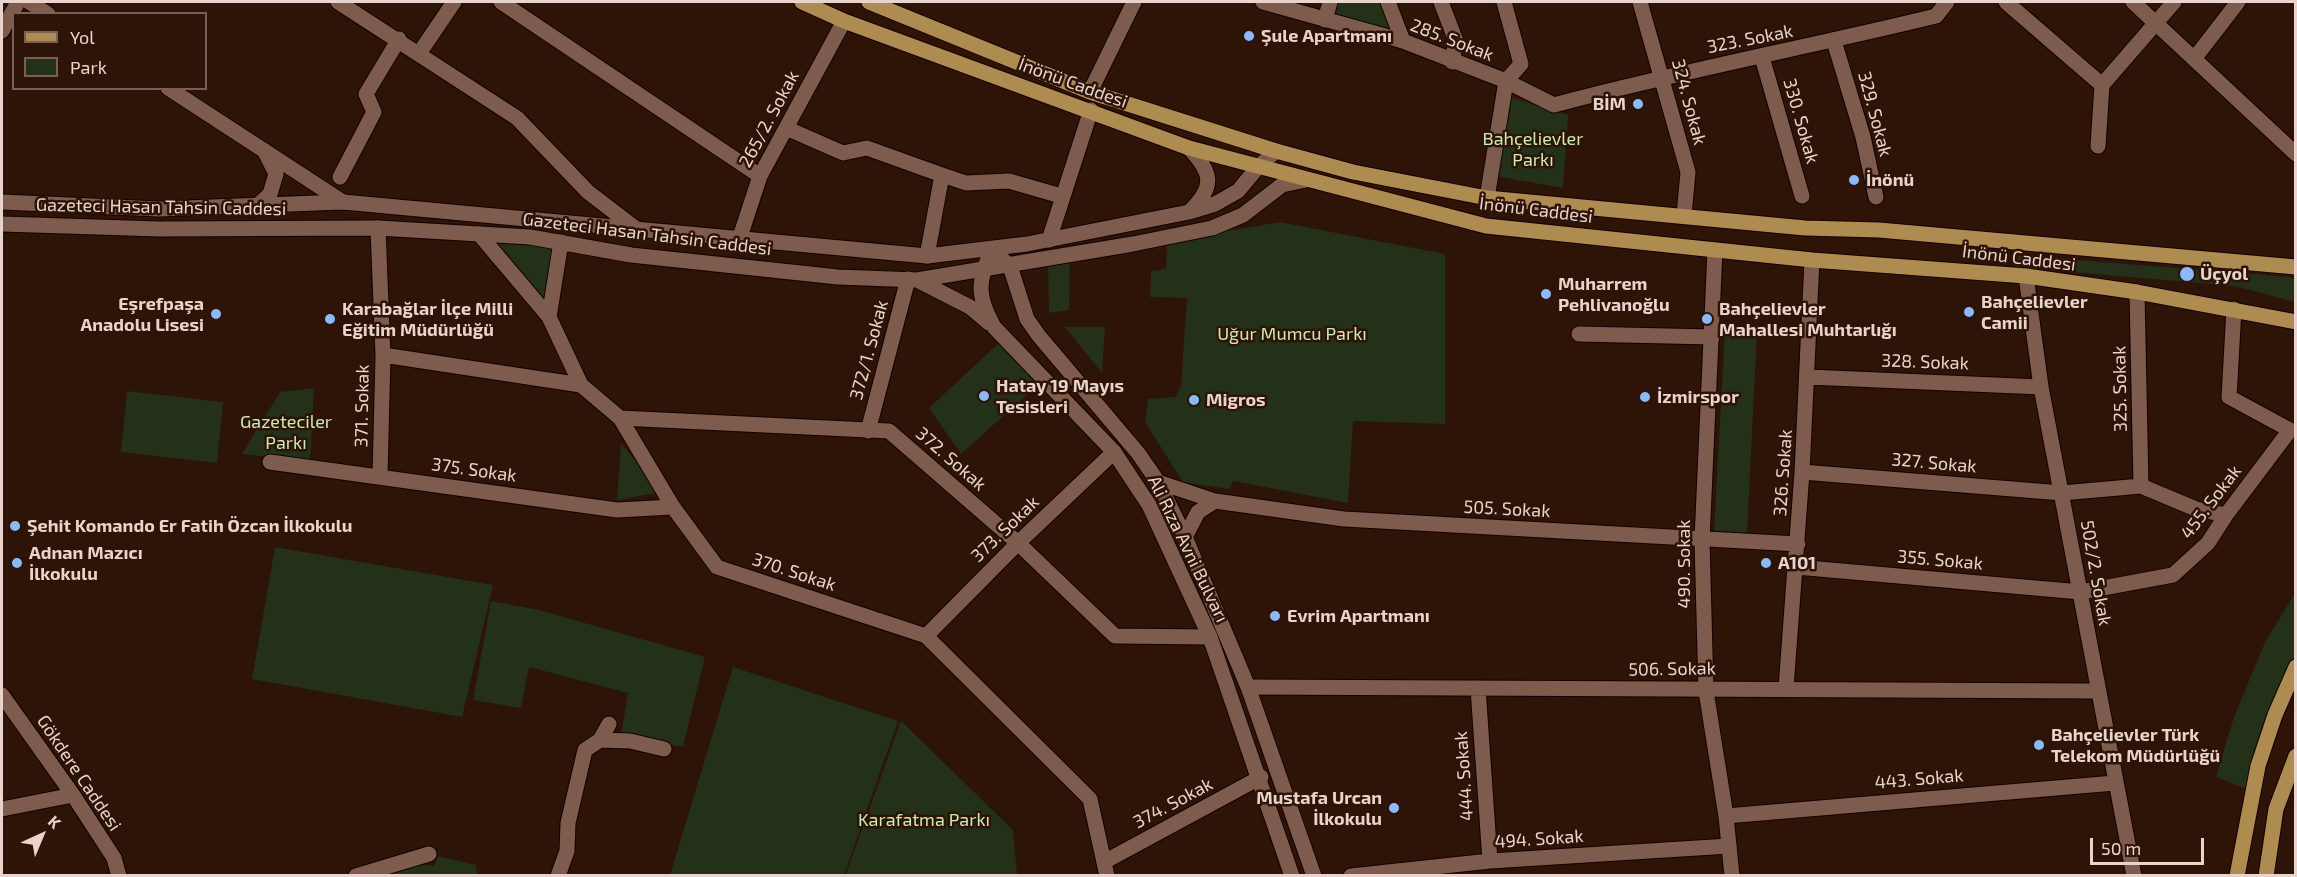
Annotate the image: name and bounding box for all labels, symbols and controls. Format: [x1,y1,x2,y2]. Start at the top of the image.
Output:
legend [12,12,207,90]
street label: 285. Sokak [1407,14,1497,66]
street label: 323. Sokak [1705,20,1795,58]
place label: Şule Apartmanı [1261,25,1392,47]
text: Yol [70,26,95,48]
marker: Şule Apartmanı [1242,29,1256,43]
street label: İnönü Caddesi [1016,53,1130,113]
text: Park [70,56,107,78]
street label: 324. Sokak [1667,57,1711,147]
street label: 265/2. Sokak [735,67,803,171]
street label: 329. Sokak [1853,69,1897,159]
street label: 330. Sokak [1779,76,1823,166]
place label: BİM [1593,93,1626,115]
marker: BİM [1631,97,1645,111]
park label: Bahçelievler Parkı [1482,128,1584,170]
place label: İnönü [1866,169,1914,191]
marker: İnönü [1847,173,1861,187]
street label: İnönü Caddesi [1478,192,1594,228]
street label: Gazeteci Hasan Tahsin Caddesi [36,194,286,220]
street label: Gazeteci Hasan Tahsin Caddesi [521,208,773,260]
street label: İnönü Caddesi [1961,240,2077,276]
place label: Üçyol [2200,263,2248,285]
marker: Üçyol [2178,265,2196,283]
place label: Muharrem Pehlivanoğlu [1558,273,1670,316]
marker: Muharrem Pehlivanoğlu [1539,287,1553,301]
place label: Bahçelievler Camii [1981,291,2088,334]
place label: Eşrefpaşa Anadolu Lisesi [80,293,204,336]
place label: Karabağlar İlçe Milli Eğitim Müdürlüğü [342,298,513,340]
street label: 372/1. Sokak [845,298,893,402]
place label: Bahçelievler Mahallesi Muhtarlığı [1719,298,1897,340]
marker: Bahçelievler Camii [1962,305,1976,319]
marker: Eşrefpaşa Anadolu Lisesi [209,307,223,321]
marker: Karabağlar İlçe Milli Eğitim Müdürlüğü [323,312,337,326]
marker: Bahçelievler Mahallesi Muhtarlığı [1700,312,1714,326]
park label: Uğur Mumcu Parkı [1217,323,1367,345]
street label: 325. Sokak [2108,346,2132,432]
street label: 328. Sokak [1881,350,1969,374]
street label: 371. Sokak [350,364,374,448]
place label: Hatay 19 Mayıs Tesisleri [996,375,1124,418]
place label: İzmirspor [1657,386,1739,408]
marker: Hatay 19 Mayıs Tesisleri [977,389,991,403]
place label: Migros [1206,389,1266,411]
marker: İzmirspor [1638,390,1652,404]
marker: Migros [1187,393,1201,407]
park label: Gazeteciler Parkı [240,411,332,454]
street label: 372. Sokak [911,423,991,495]
street label: 326. Sokak [1769,429,1797,517]
street label: 327. Sokak [1891,449,1977,477]
street label: 375. Sokak [430,453,518,487]
street label: 455. Sokak [2176,461,2246,543]
street label: Ali Rıza Avni Bulvarı [1143,472,1233,626]
street label: 373. Sokak [967,491,1043,567]
street label: 505. Sokak [1463,496,1551,522]
place label: Şehit Komando Er Fatih Özcan İlkokulu [27,515,352,537]
marker: Şehit Komando Er Fatih Özcan İlkokulu [8,519,22,533]
street label: 502/2. Sokak [2076,519,2116,627]
street label: 490. Sokak [1673,520,1695,608]
place label: Adnan Mazıcı İlkokulu [29,542,143,584]
street label: 355. Sokak [1896,545,1984,575]
street label: 370. Sokak [749,548,839,596]
place label: A101 [1778,552,1816,574]
marker: Adnan Mazıcı İlkokulu [10,556,24,570]
marker: A101 [1759,556,1773,570]
place label: Evrim Apartmanı [1287,605,1430,627]
marker: Evrim Apartmanı [1268,609,1282,623]
street label: 506. Sokak [1628,657,1716,681]
street label: Gökdere Caddesi [32,711,126,835]
place label: Bahçelievler Türk Telekom Müdürlüğü [2051,724,2220,766]
street label: 444. Sokak [1450,730,1478,822]
marker: Bahçelievler Türk Telekom Müdürlüğü [2032,738,2046,752]
street label: 443. Sokak [1874,764,1964,794]
street label: 374. Sokak [1130,773,1216,833]
place label: Mustafa Urcan İlkokulu [1256,787,1382,830]
marker: Mustafa Urcan İlkokulu [1387,801,1401,815]
north arrow [12,805,72,865]
park label: Karafatma Parkı [858,809,990,831]
text: K [45,811,65,832]
street label: 494. Sokak [1494,825,1584,853]
scale bar [2093,826,2207,864]
text: 50 m [2101,837,2141,859]

